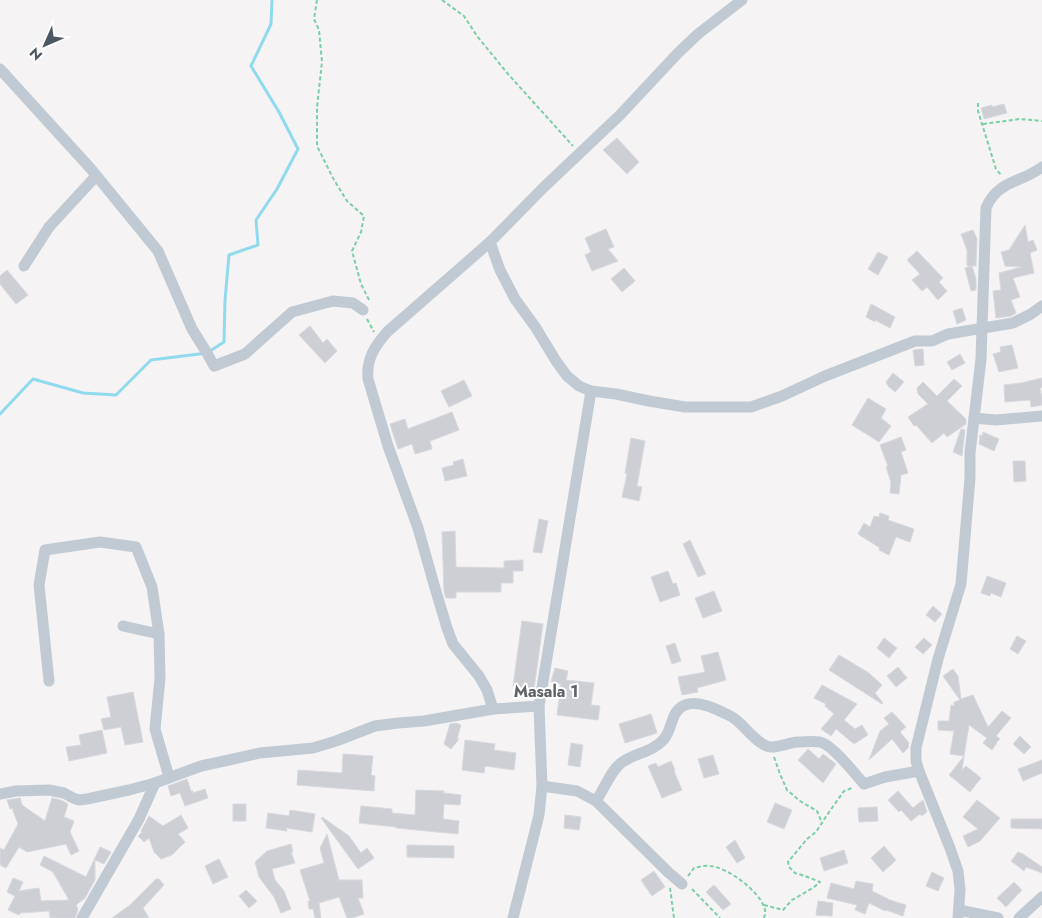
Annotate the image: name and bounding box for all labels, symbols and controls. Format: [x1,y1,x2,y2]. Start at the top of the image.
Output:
north arrow [20,20,70,70]
text: N [25,43,47,65]
district label: Masala 1 [514,680,578,703]

